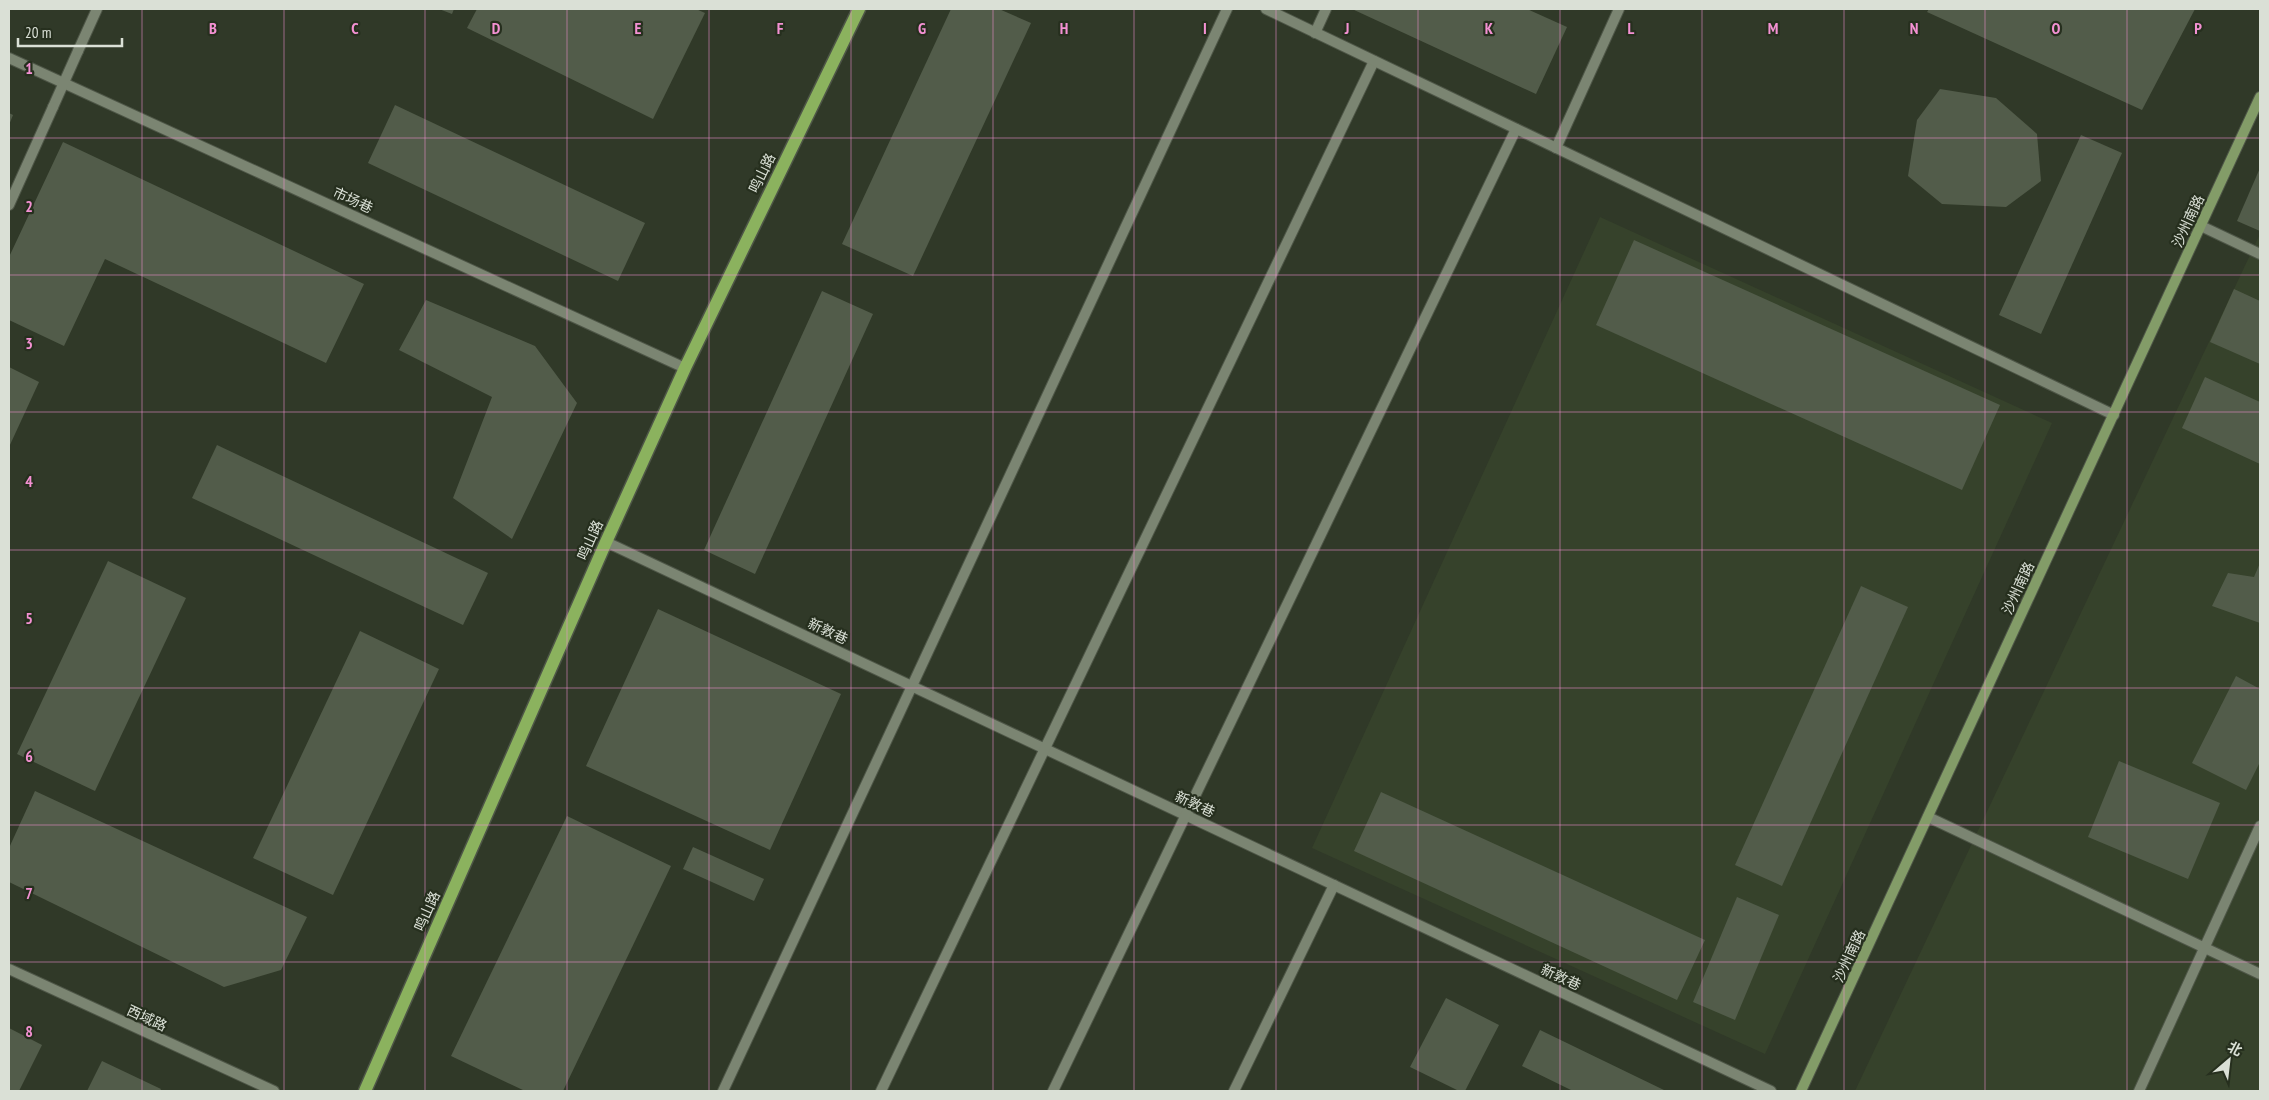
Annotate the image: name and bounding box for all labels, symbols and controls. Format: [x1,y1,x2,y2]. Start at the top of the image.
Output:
scale bar [18,15,121,47]
text: B [209,18,217,38]
text: C [351,18,359,38]
text: D [492,18,501,38]
text: E [635,18,642,38]
text: F [777,18,784,38]
text: G [918,18,926,38]
text: H [1060,18,1068,38]
text: I [1203,18,1207,38]
text: J [1344,18,1349,38]
text: K [1485,18,1494,38]
text: L [1628,18,1635,38]
text: M [1768,18,1778,38]
text: N [1910,18,1918,38]
text: O [2052,18,2061,38]
text: P [2194,18,2202,38]
text: 20 m [25,23,51,42]
text: 1 [25,58,33,78]
street label: 鸣山路 [745,150,779,196]
street label: 市场巷 [330,183,376,217]
street label: 沙州南路 [2168,192,2208,250]
text: 2 [25,196,33,216]
text: 3 [25,333,33,353]
text: 4 [25,471,33,491]
street label: 鸣山路 [573,517,607,563]
street label: 沙州南路 [1998,559,2038,617]
text: 5 [25,608,33,628]
street label: 新敦巷 [805,614,851,648]
text: 6 [25,746,33,766]
street label: 新敦巷 [1172,787,1218,821]
text: 7 [25,883,33,903]
street label: 鸣山路 [410,888,444,934]
street label: 沙州南路 [1829,927,1869,985]
street label: 新敦巷 [1538,960,1584,994]
street label: 西域路 [124,1001,170,1035]
text: 8 [25,1021,33,1041]
north arrow [2204,1035,2254,1085]
text: 北 [2225,1037,2246,1060]

